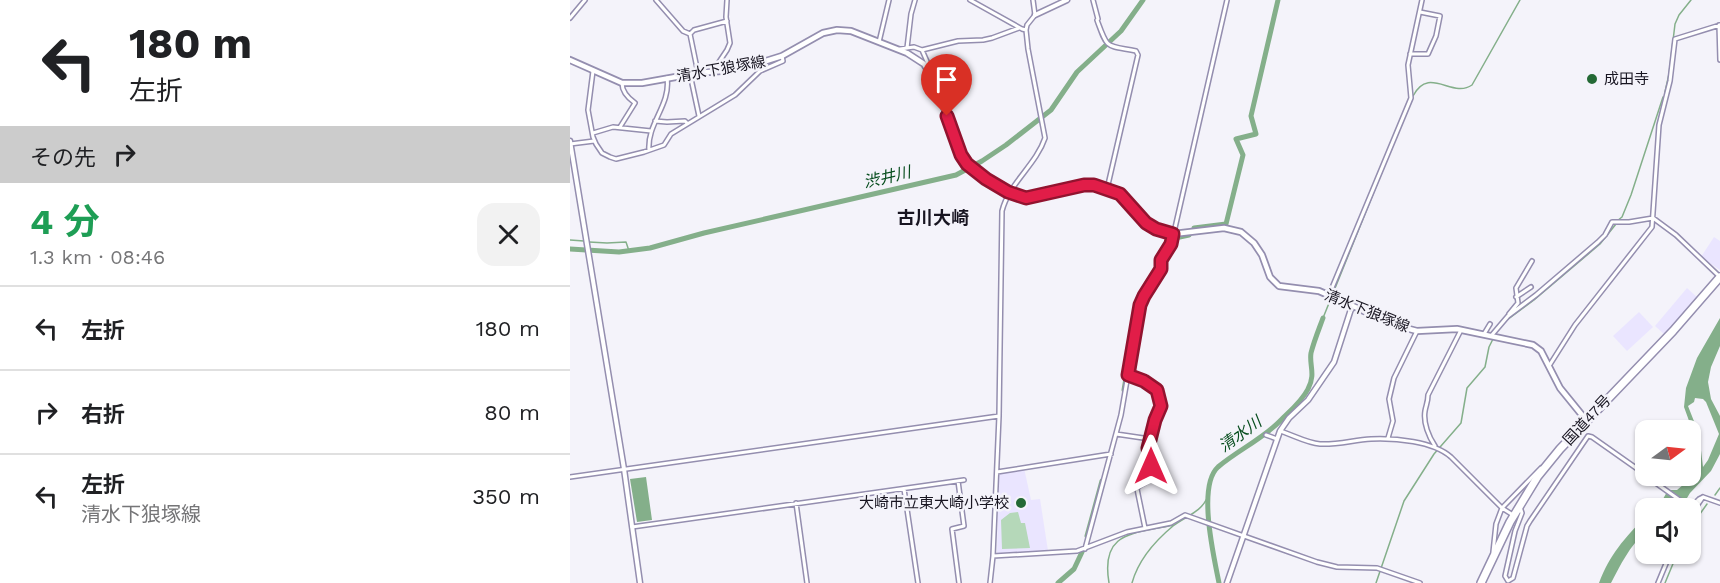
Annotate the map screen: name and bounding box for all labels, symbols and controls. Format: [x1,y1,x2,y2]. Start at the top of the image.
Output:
text: 180 m [129,19,252,68]
icon: left [30,24,108,102]
street label: 清水下狼塚線 [675,52,767,86]
pin [921,54,972,116]
icon: arrive [930,63,963,96]
place label: 成田寺 [1604,70,1649,88]
marker: 成田寺 [1585,72,1599,86]
text: 左折 [129,75,183,107]
icon: right [108,138,141,171]
text: その先 [30,145,96,170]
water label: 渋井川 [861,162,914,192]
text: 4 分 [30,201,100,243]
button: close [477,203,540,266]
district label: 古川大崎 [897,207,969,228]
text: 1.3 km · 08:46 [30,245,165,269]
street label: 清水下狼塚線 [1322,286,1412,336]
icon: left [30,312,63,345]
text: 180 m [476,316,540,341]
text: 左折 [81,318,125,343]
street label: 国道47号 [1559,391,1615,449]
icon: right [30,396,63,429]
text: 80 m [484,400,540,425]
text: 右折 [81,402,125,427]
water label: 清水川 [1215,411,1267,456]
north arrow [1635,420,1701,486]
map controls [1635,420,1701,564]
position arrow [1119,434,1183,498]
text: 左折 [81,472,125,497]
icon: left [30,480,63,513]
text: 350 m [472,484,540,509]
place label: 大崎市立東大崎小学校 [859,494,1009,512]
marker: 大崎市立東大崎小学校 [1014,496,1028,510]
button: sound [1635,498,1701,564]
text: 清水下狼塚線 [81,502,201,526]

